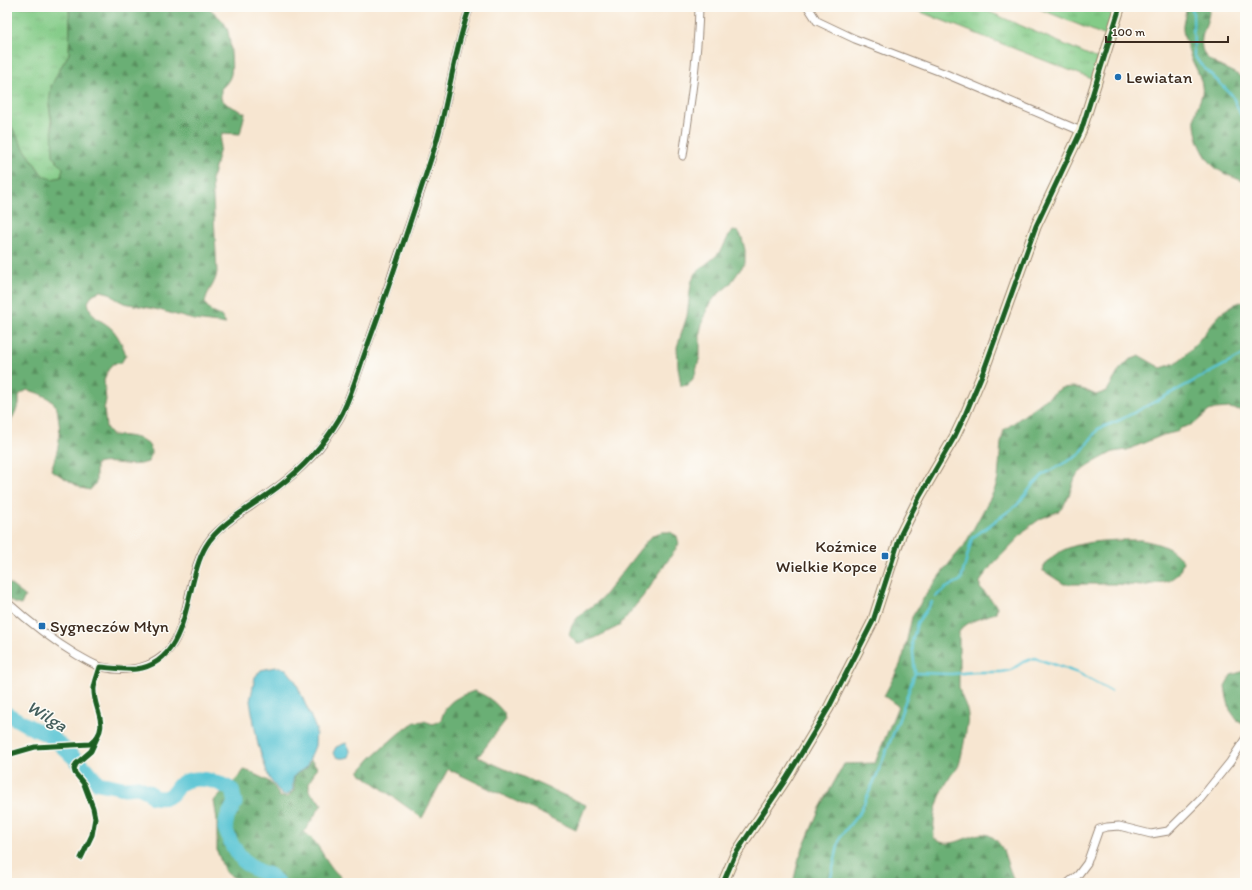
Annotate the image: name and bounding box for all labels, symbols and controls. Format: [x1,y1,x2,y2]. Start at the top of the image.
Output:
scale bar [1106,18,1228,44]
text: 100 m [1112,25,1145,39]
place label: Lewiatan [1126,67,1193,87]
marker: Lewiatan [1113,72,1123,82]
place label: Koźmice Wielkie Kopce [776,536,877,576]
marker: Koźmice Wielkie Kopce [880,551,890,561]
place label: Sygneczów Młyn [50,616,169,636]
marker: Sygneczów Młyn [37,621,47,631]
water label: Wilga [23,695,72,737]

